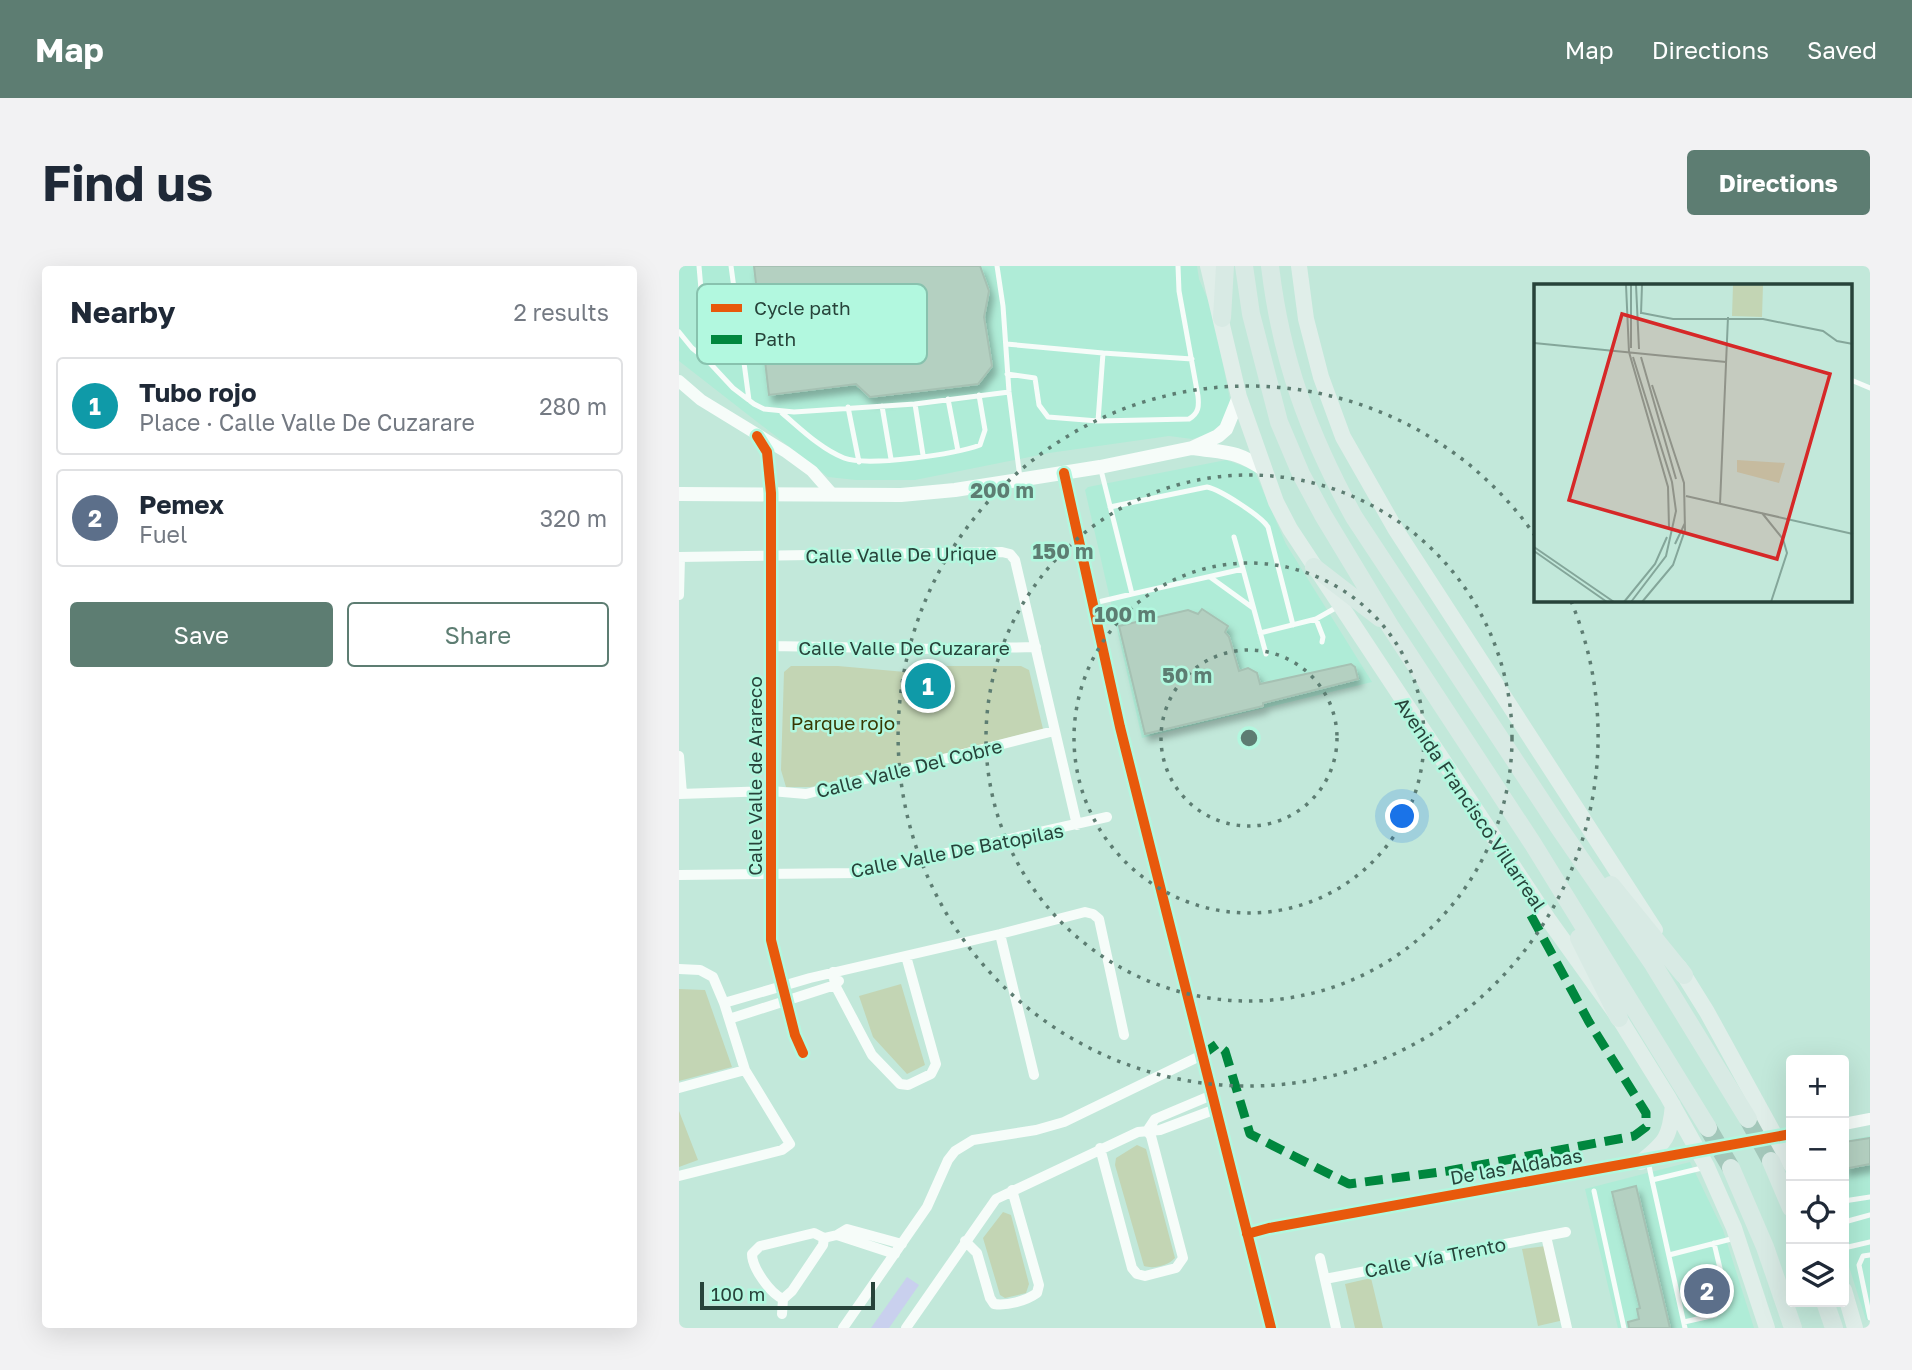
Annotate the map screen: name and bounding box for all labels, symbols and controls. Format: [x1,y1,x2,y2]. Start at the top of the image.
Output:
text: Map [35,30,104,69]
text: Map [1565,35,1614,64]
text: Directions [1652,35,1769,64]
text: Saved [1807,35,1877,64]
button: Directions [1687,150,1870,215]
text: Find us [42,153,213,212]
legend [697,284,927,364]
inset map [1534,284,1853,602]
text: Nearby [70,294,175,330]
text: Cycle path [754,296,851,319]
text: 2 results [513,298,609,326]
text: Path [754,327,796,350]
text: Tubo rojo [139,377,257,408]
text: 1 [89,392,101,420]
text: 280 m [539,392,607,420]
text: Place · Calle Valle De Cuzarare [139,408,475,436]
text: 200 m [970,477,1034,503]
text: Pemex [139,489,224,520]
text: 2 [88,504,102,532]
text: 320 m [540,504,607,532]
text: Fuel [139,520,187,548]
text: 150 m [1033,538,1093,564]
street label: Calle Valle De Urique [805,541,997,567]
text: 100 m [1094,601,1156,627]
button: Save [70,602,333,667]
button: Share [347,602,609,667]
street label: Calle Valle De Cuzarare [798,636,1010,659]
pin: 1 [905,660,951,712]
text: 50 m [1162,662,1212,688]
street label: Calle Valle de Arareco [743,676,766,876]
street label: Avenida Francisco Villarreal [1391,693,1551,915]
park label: Parque rojo [791,711,895,734]
centre of rings [1237,726,1261,750]
street label: Calle Valle Del Cobre [814,734,1004,802]
your location [1385,799,1419,833]
street label: Calle Valle De Batopilas [849,818,1065,882]
map controls [1786,1055,1849,1307]
button: + [1786,1055,1849,1118]
button: − [1786,1118,1849,1181]
street label: De las Aldabas [1448,1143,1584,1189]
button: locate [1786,1181,1849,1244]
street label: Calle Vía Trento [1362,1232,1508,1282]
button: layers [1786,1244,1849,1307]
pin: 2 [1684,1265,1730,1317]
scale bar [700,1279,875,1311]
text: 100 m [711,1282,765,1305]

